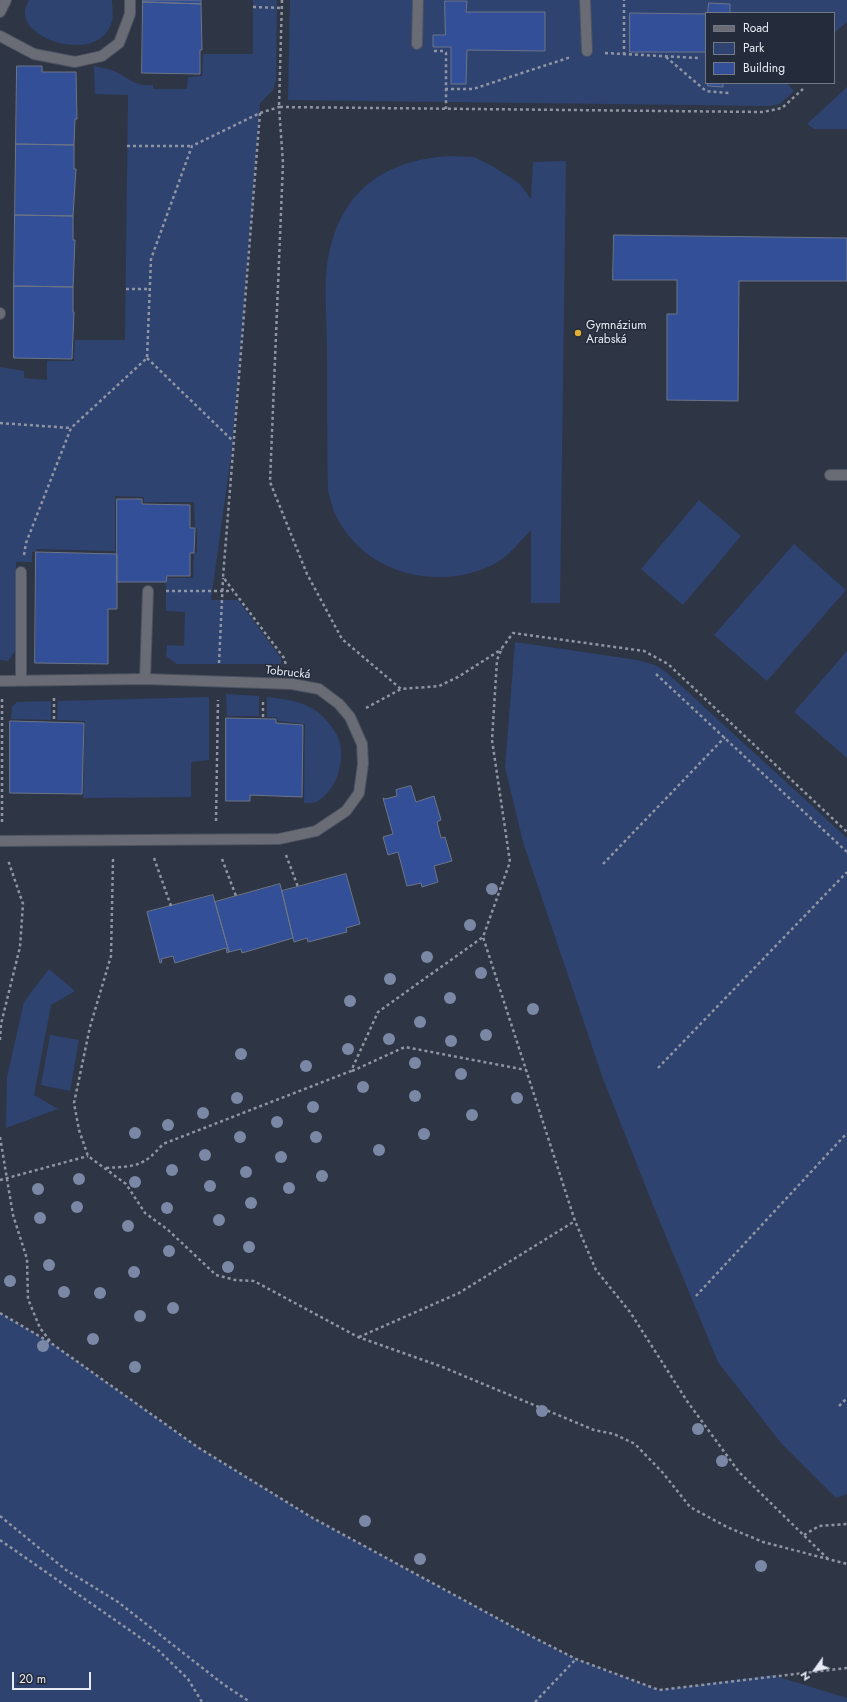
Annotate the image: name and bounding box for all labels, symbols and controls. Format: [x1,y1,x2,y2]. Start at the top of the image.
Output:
legend [705,12,835,84]
text: Road [743,19,769,37]
text: Park [743,39,764,57]
text: Building [743,59,785,77]
place label: Gymnázium Arabská [586,319,647,347]
marker: Gymnázium Arabská [573,328,583,338]
street label: Tobrucká [265,663,311,683]
north arrow [795,1650,835,1690]
scale bar [14,1664,93,1690]
text: N [796,1669,814,1685]
text: 20 m [19,1670,46,1688]

